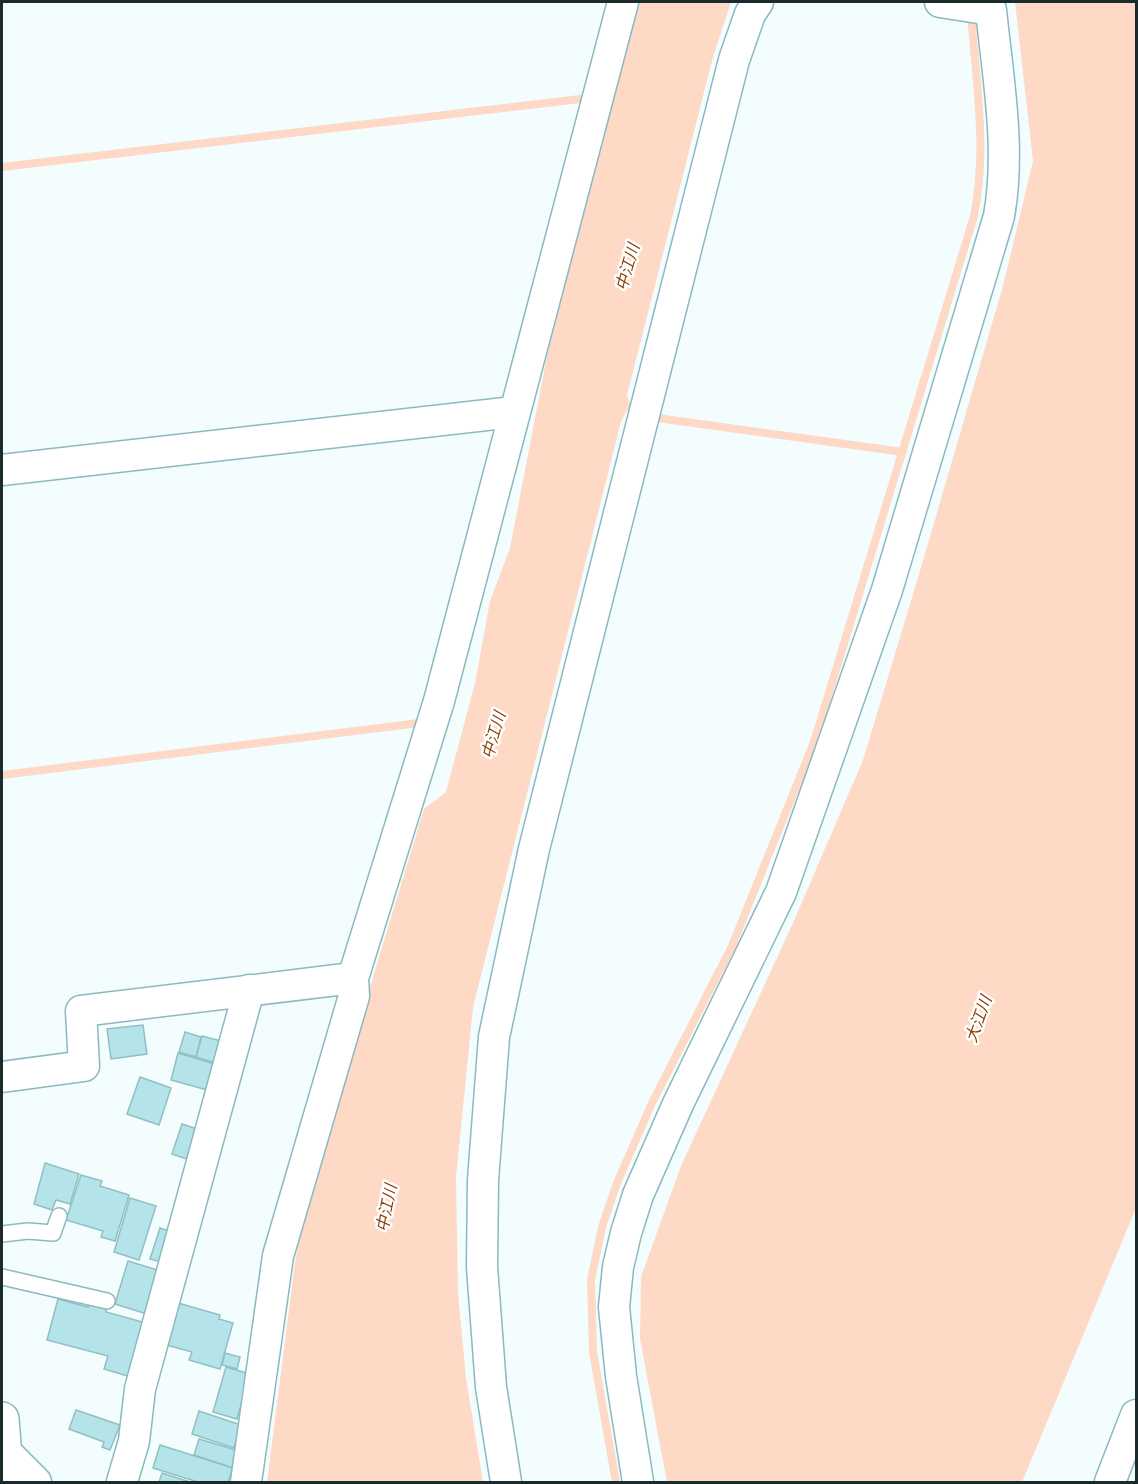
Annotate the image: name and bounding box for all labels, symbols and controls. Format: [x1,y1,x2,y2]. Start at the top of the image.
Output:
water label: 中江川 [613,240,643,293]
water label: 中江川 [479,708,509,761]
water label: 大江川 [962,992,995,1045]
water label: 中江川 [374,1181,400,1233]

